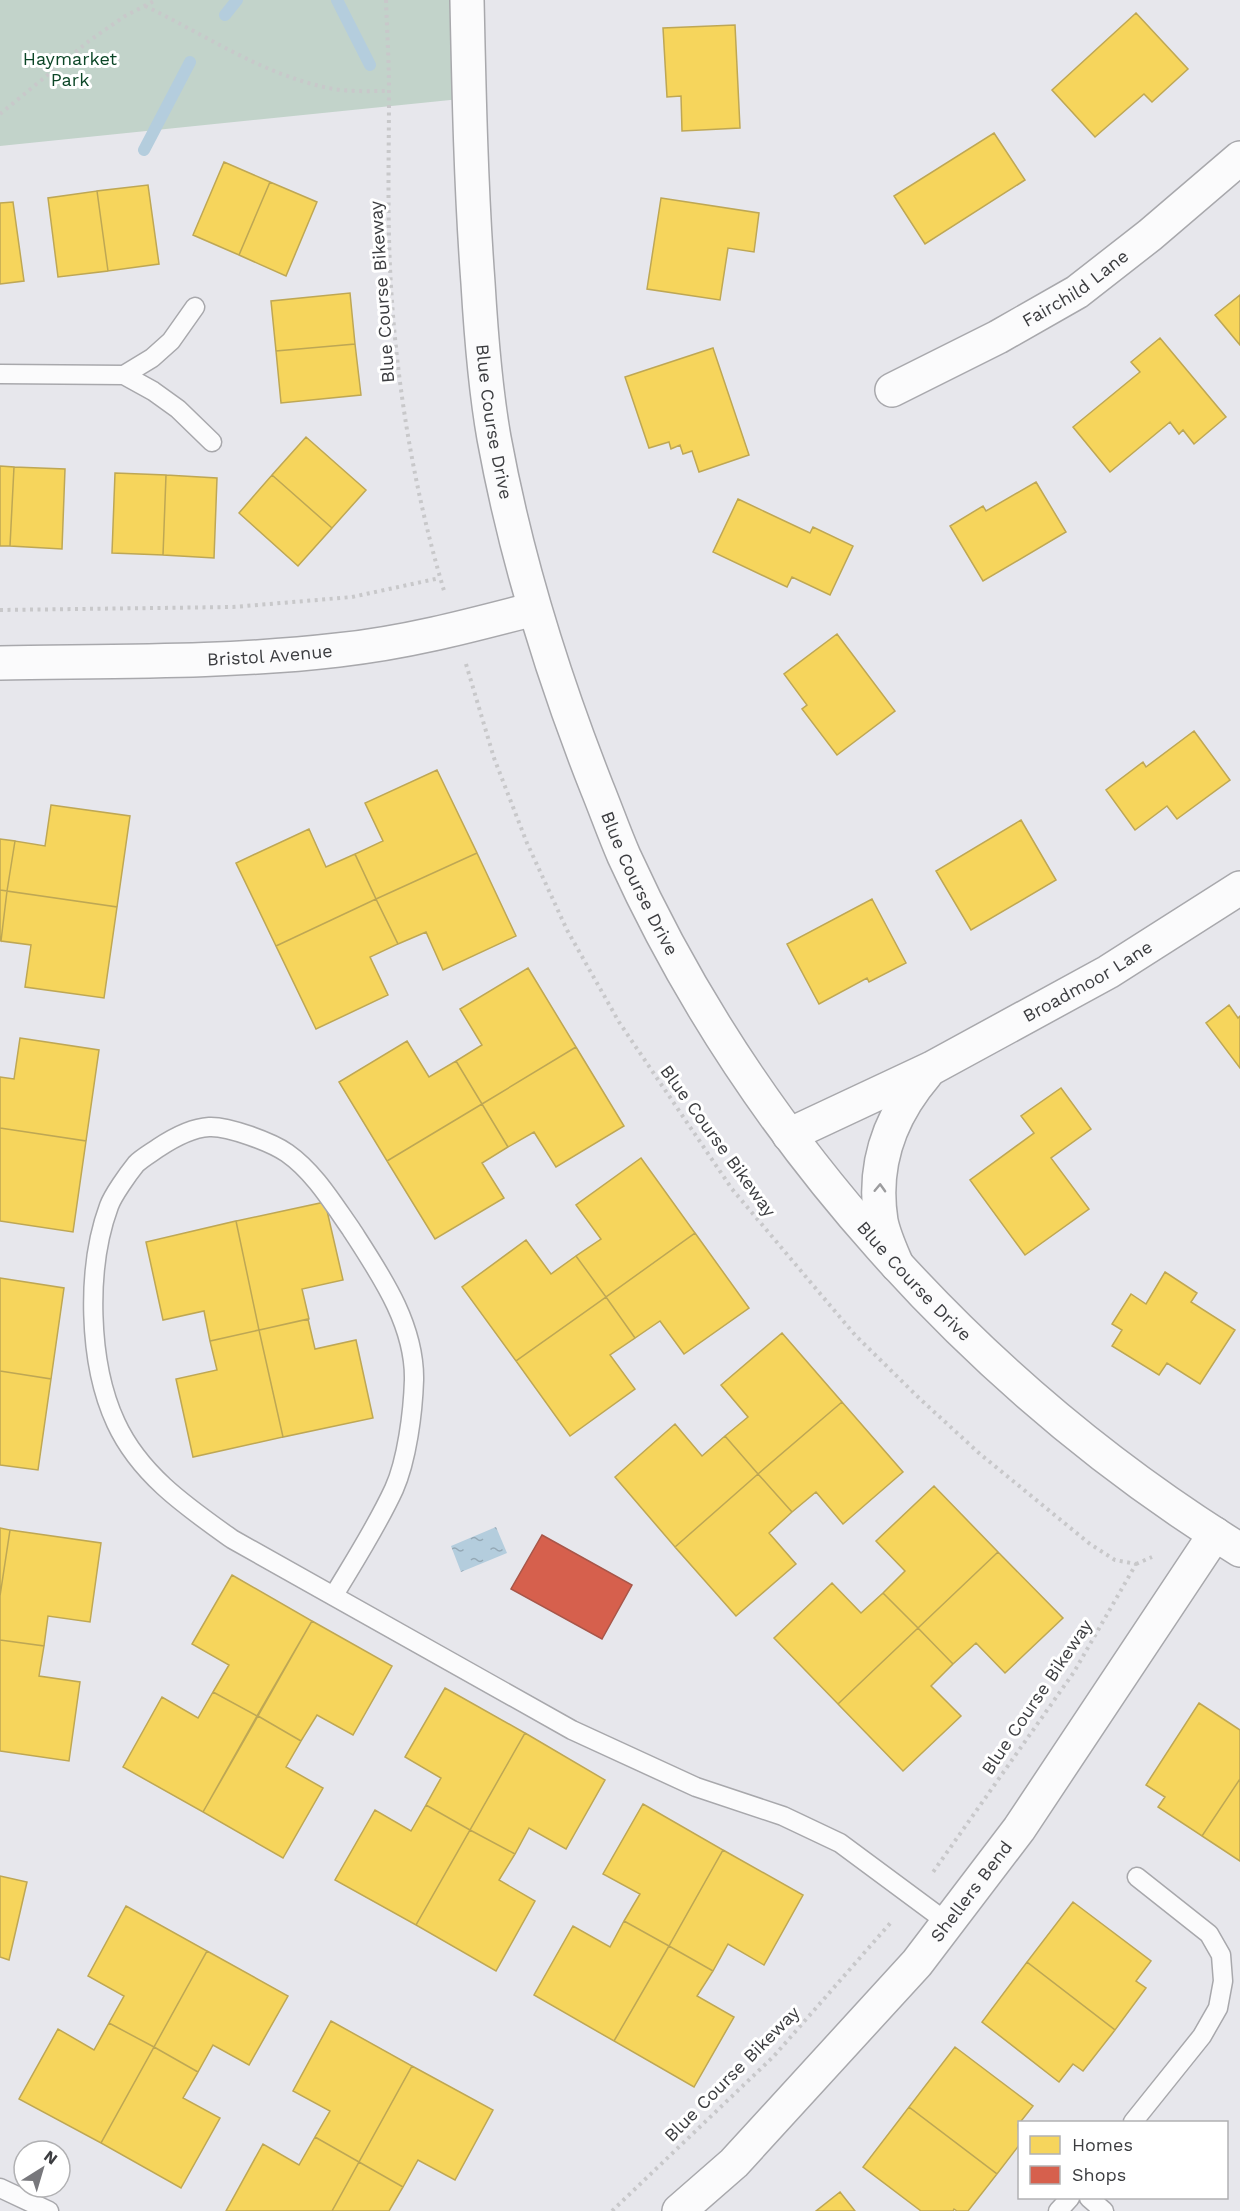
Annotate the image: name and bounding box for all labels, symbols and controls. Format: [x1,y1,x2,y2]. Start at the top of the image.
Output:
park label: Haymarket Park [23,48,118,90]
street label: Blue Course Bikeway [365,200,398,384]
street label: Fairchild Lane [1018,245,1132,331]
street label: Blue Course Drive [472,343,517,501]
street label: Bristol Avenue [207,640,334,669]
street label: Blue Course Drive [597,808,683,959]
street label: Broadmoor Lane [1019,936,1156,1026]
street label: Blue Course Bikeway [656,1061,781,1221]
one-way arrow [873,1184,886,1193]
street label: Blue Course Drive [853,1217,976,1345]
street label: Blue Course Bikeway [977,1615,1097,1778]
street label: Shellers Bend [926,1836,1016,1946]
street label: Blue Course Bikeway [660,2001,804,2146]
legend [1018,2121,1228,2199]
text: Homes [1072,2134,1133,2155]
north arrow [12,2139,72,2199]
text: N [40,2146,61,2169]
text: Shops [1072,2164,1126,2185]

